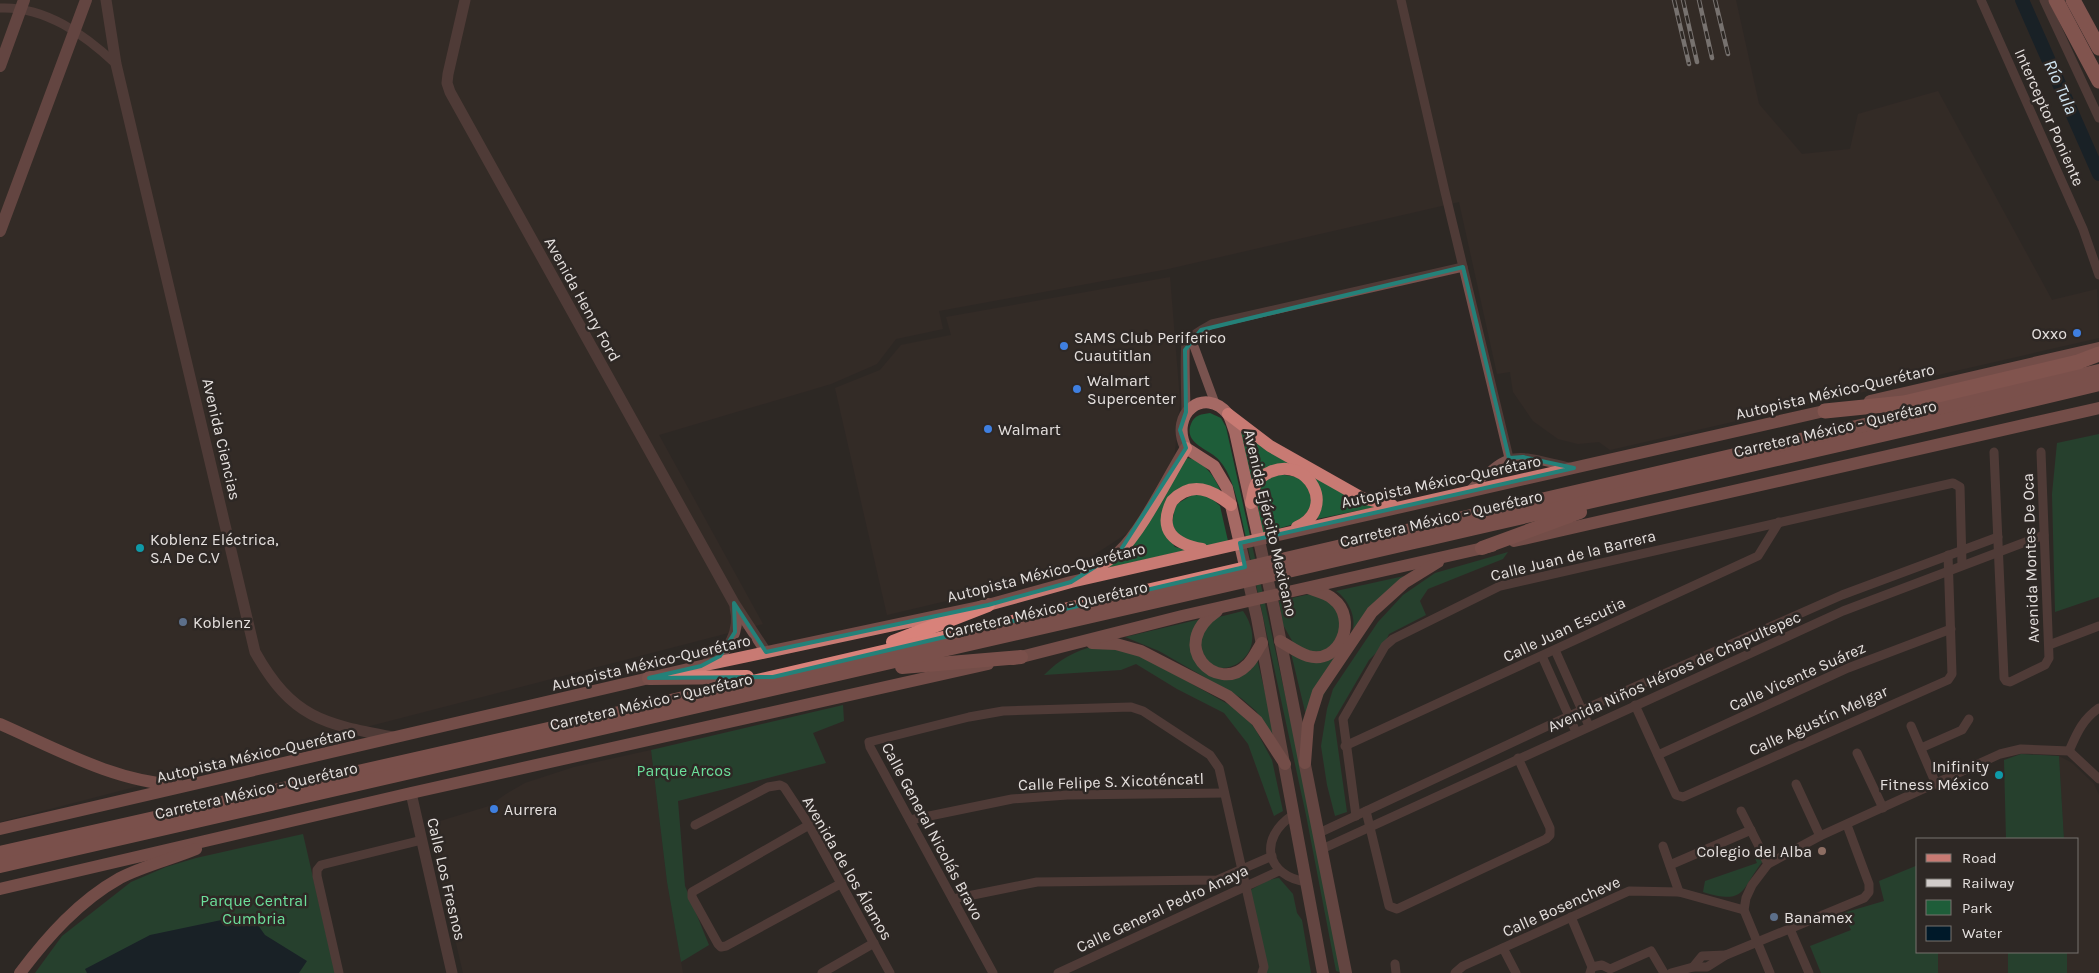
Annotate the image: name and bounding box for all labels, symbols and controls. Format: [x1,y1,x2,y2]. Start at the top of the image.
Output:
street label: Interceptor Poniente [2011,46,2088,189]
water label: Río Tula [2039,56,2083,118]
street label: Avenida Henry Ford [541,234,625,365]
place label: Oxxo [2032,324,2067,343]
marker: Oxxo [2071,327,2083,339]
place label: SAMS Club Periferico Cuautitlan [1074,328,1226,365]
marker: SAMS Club Periferico Cuautitlan [1058,340,1070,352]
street label: Autopista México-Querétaro [1734,359,1937,424]
place label: Walmart Supercenter [1087,371,1176,408]
street label: Avenida Ciencias [198,376,245,502]
marker: Walmart Supercenter [1071,383,1083,395]
street label: Carretera México - Querétaro [1732,396,1938,461]
place label: Walmart [998,420,1061,439]
marker: Walmart [982,423,994,435]
street label: Avenida Ejército Mexicano [1240,428,1301,618]
street label: Autopista México-Querétaro [1339,451,1543,512]
street label: Avenida Montes De Oca [2018,473,2043,643]
street label: Carretera México - Querétaro [1338,486,1544,551]
street label: Calle Juan de la Barrera [1488,526,1658,585]
place label: Koblenz Eléctrica, S.A De C.V [150,530,279,567]
street label: Autopista México-Querétaro [945,539,1147,606]
marker: Koblenz Eléctrica, S.A De C.V [134,542,146,554]
street label: Carretera México - Querétaro [943,577,1149,642]
street label: Calle Juan Escutia [1500,593,1628,666]
street label: Avenida Niños Héroes de Chapultepec [1545,607,1804,736]
place label: Koblenz [193,613,251,632]
marker: Koblenz [177,616,189,628]
street label: Autopista México-Querétaro [550,630,753,695]
street label: Calle Vicente Suárez [1726,638,1868,715]
street label: Carretera México - Querétaro [548,669,754,734]
street label: Calle Agustín Melgar [1746,681,1891,760]
street label: Autopista México-Querétaro [155,722,358,787]
street label: Calle General Nicolás Bravo [878,739,988,923]
place label: Inifinity Fitness México [1880,757,1990,794]
street label: Carretera México - Querétaro [153,758,359,823]
park label: Parque Arcos [637,761,731,780]
street label: Calle Felipe S. Xicoténcatl [1018,769,1204,794]
marker: Inifinity Fitness México [1993,769,2005,781]
street label: Avenida de los Álamos [799,793,897,944]
place label: Aurrera [504,800,557,819]
marker: Aurrera [488,803,500,815]
street label: Calle Los Fresnos [423,816,470,942]
legend [1916,838,2079,953]
place label: Colegio del Alba [1696,842,1812,861]
marker: Colegio del Alba [1816,845,1828,857]
text: Road [1962,849,1997,867]
street label: Calle General Pedro Anaya [1073,860,1251,957]
street label: Calle Bosencheve [1499,872,1623,941]
text: Railway [1962,874,2014,892]
park label: Parque Central Cumbria [200,891,308,928]
text: Park [1962,899,1992,917]
place label: Banamex [1784,908,1853,927]
marker: Banamex [1768,911,1780,923]
text: Water [1962,924,2003,942]

